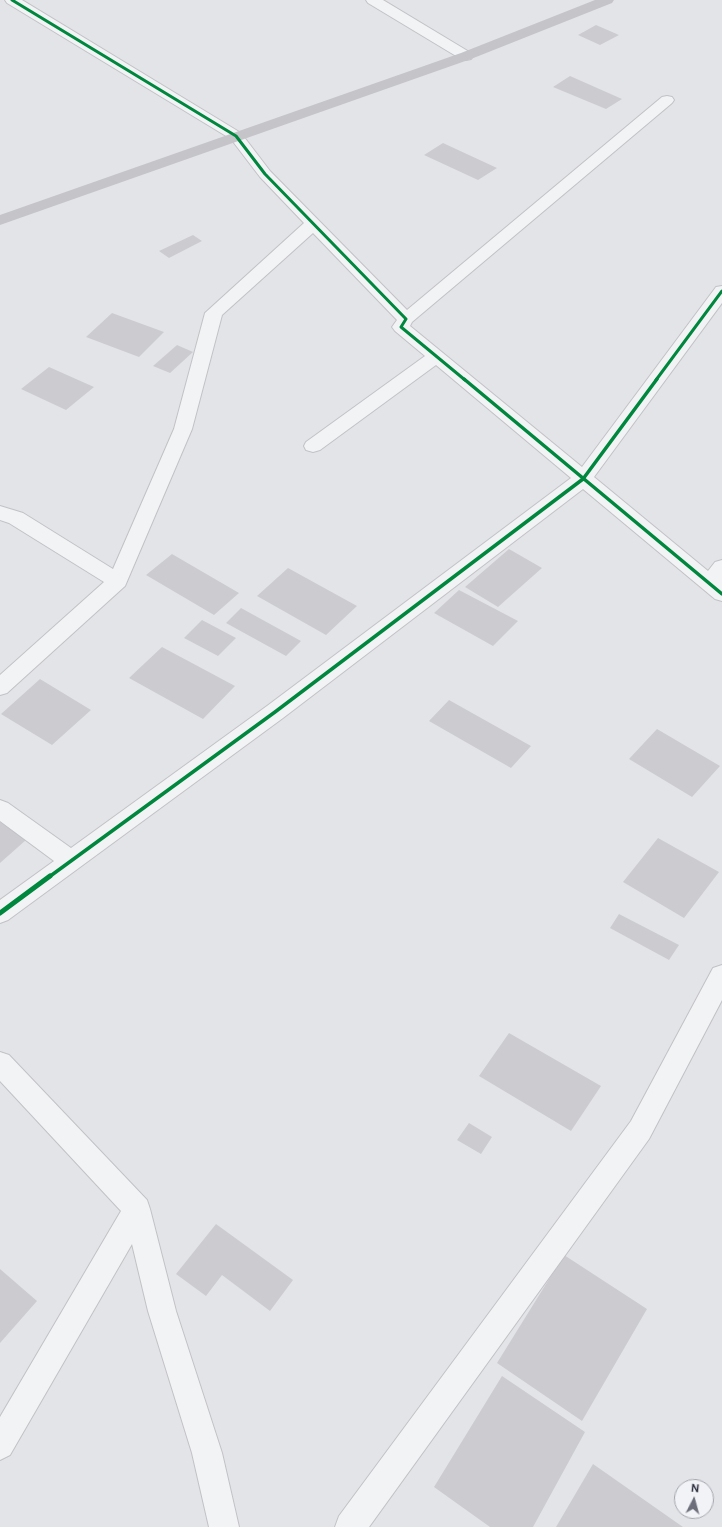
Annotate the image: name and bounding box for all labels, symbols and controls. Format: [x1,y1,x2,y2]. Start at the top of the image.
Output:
north arrow [674,1479,714,1519]
text: N [690,1481,700,1495]

